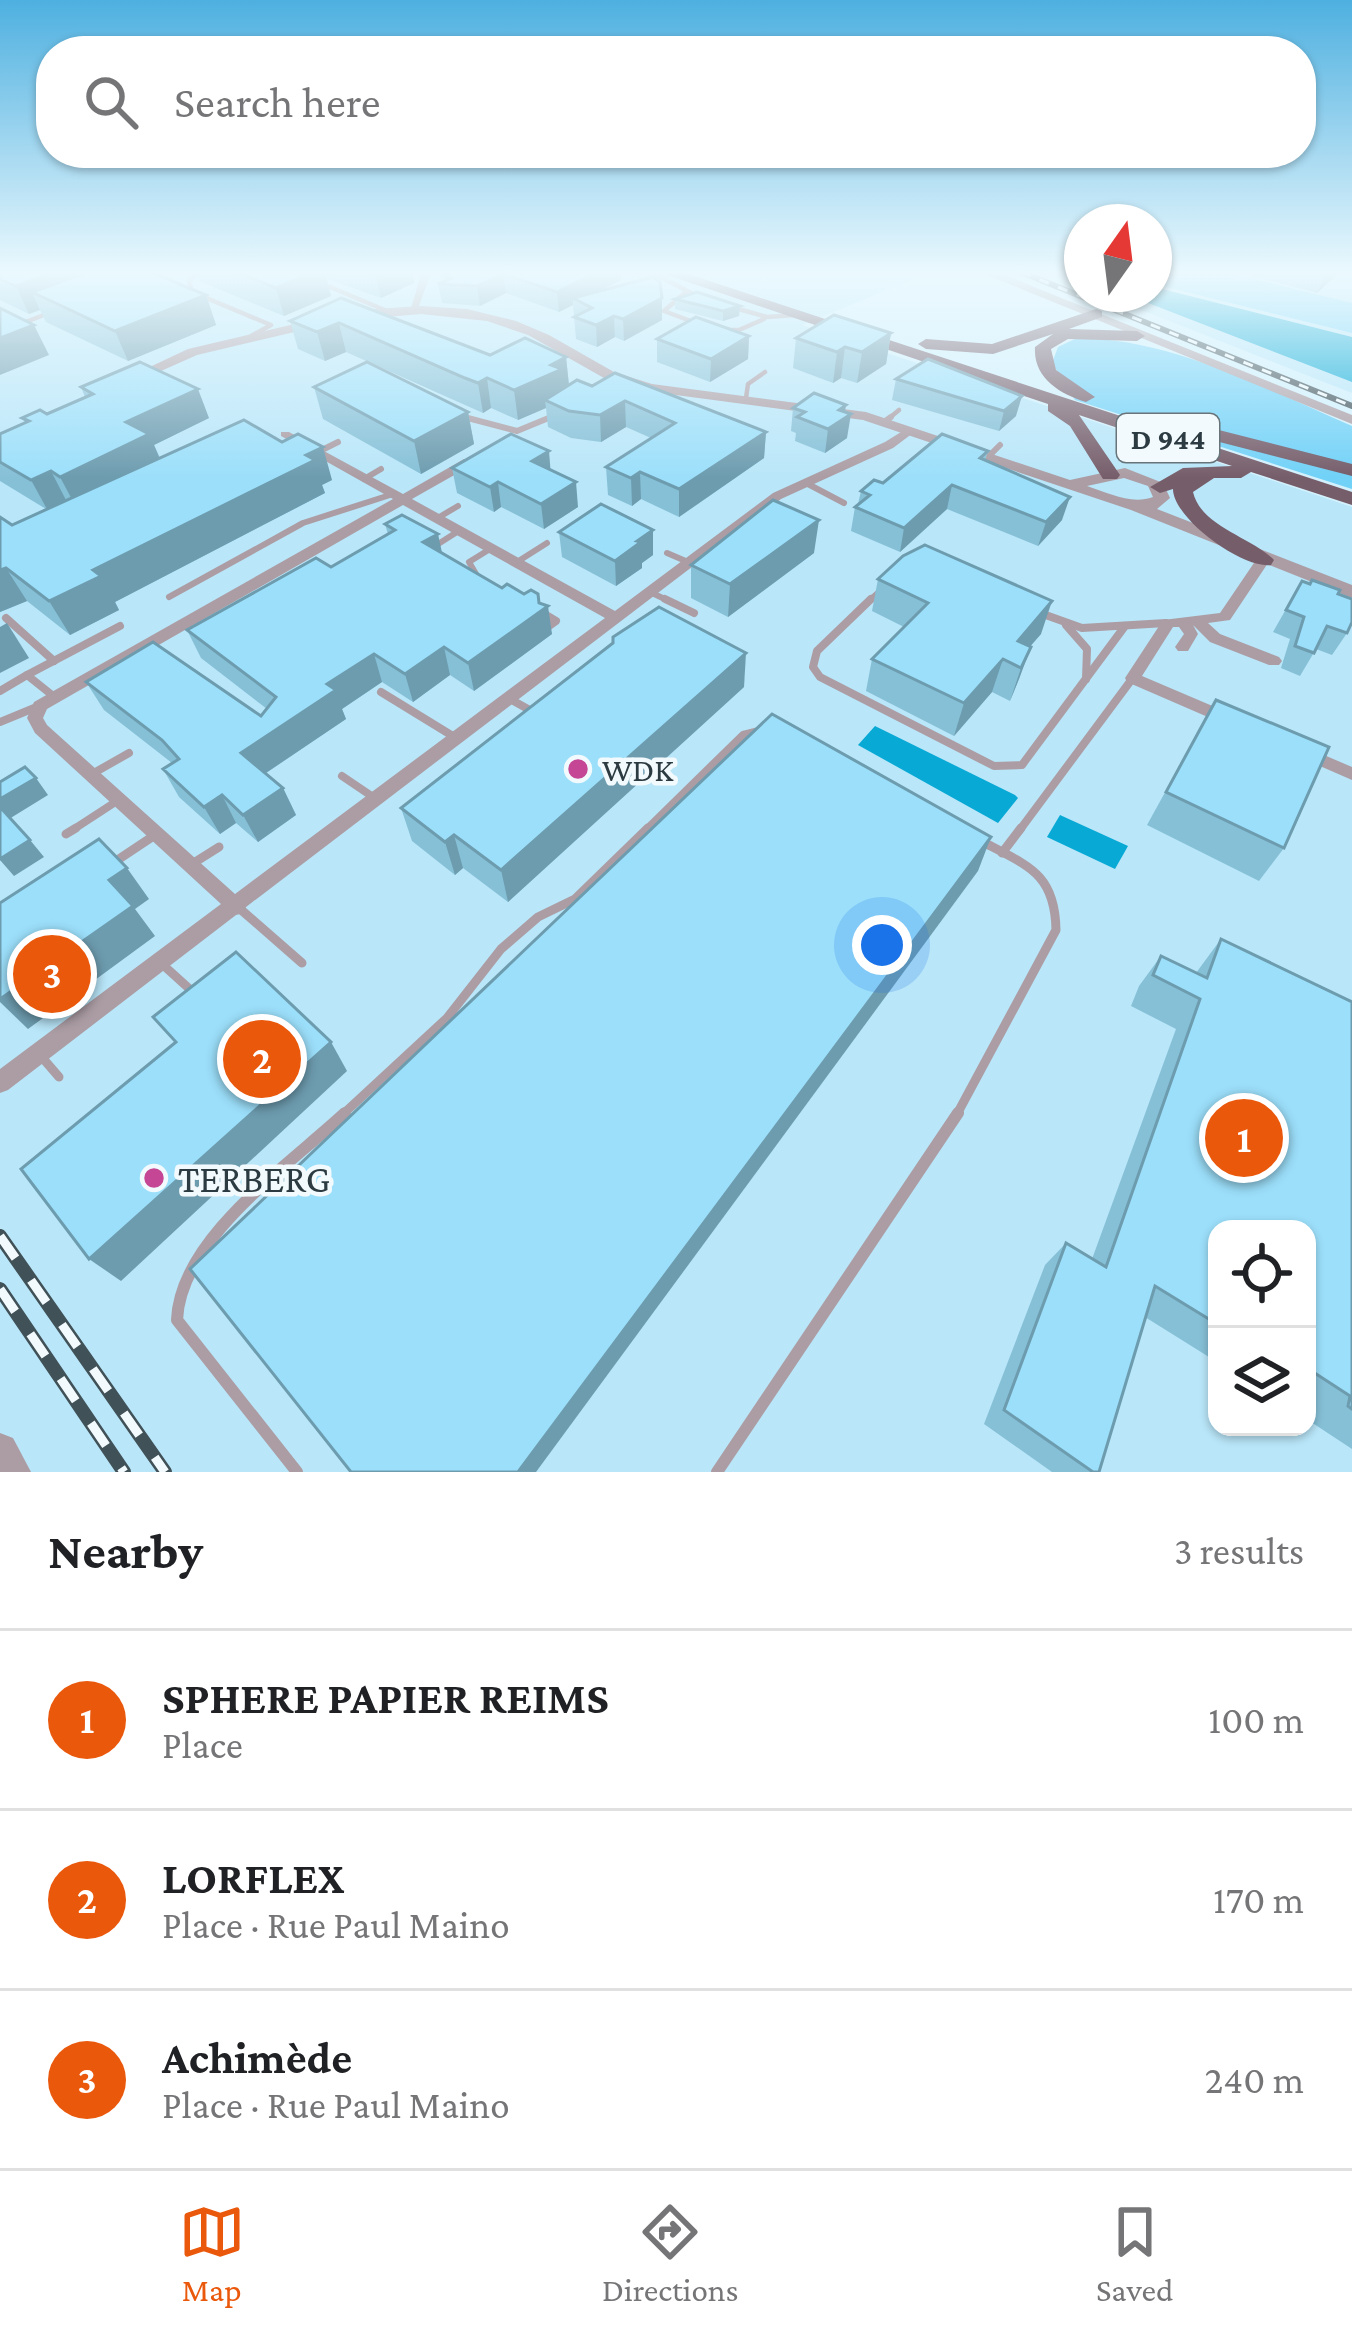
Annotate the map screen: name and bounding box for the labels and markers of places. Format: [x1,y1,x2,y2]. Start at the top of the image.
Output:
place label: WDK [602,751,674,788]
marker: WDK [565,756,591,782]
pin: 3 [13,929,91,1019]
pin: 2 [223,1014,301,1104]
pin: 1 [1205,1093,1283,1183]
place label: TERBERG [178,1157,330,1200]
marker: TERBERG [141,1165,167,1191]

